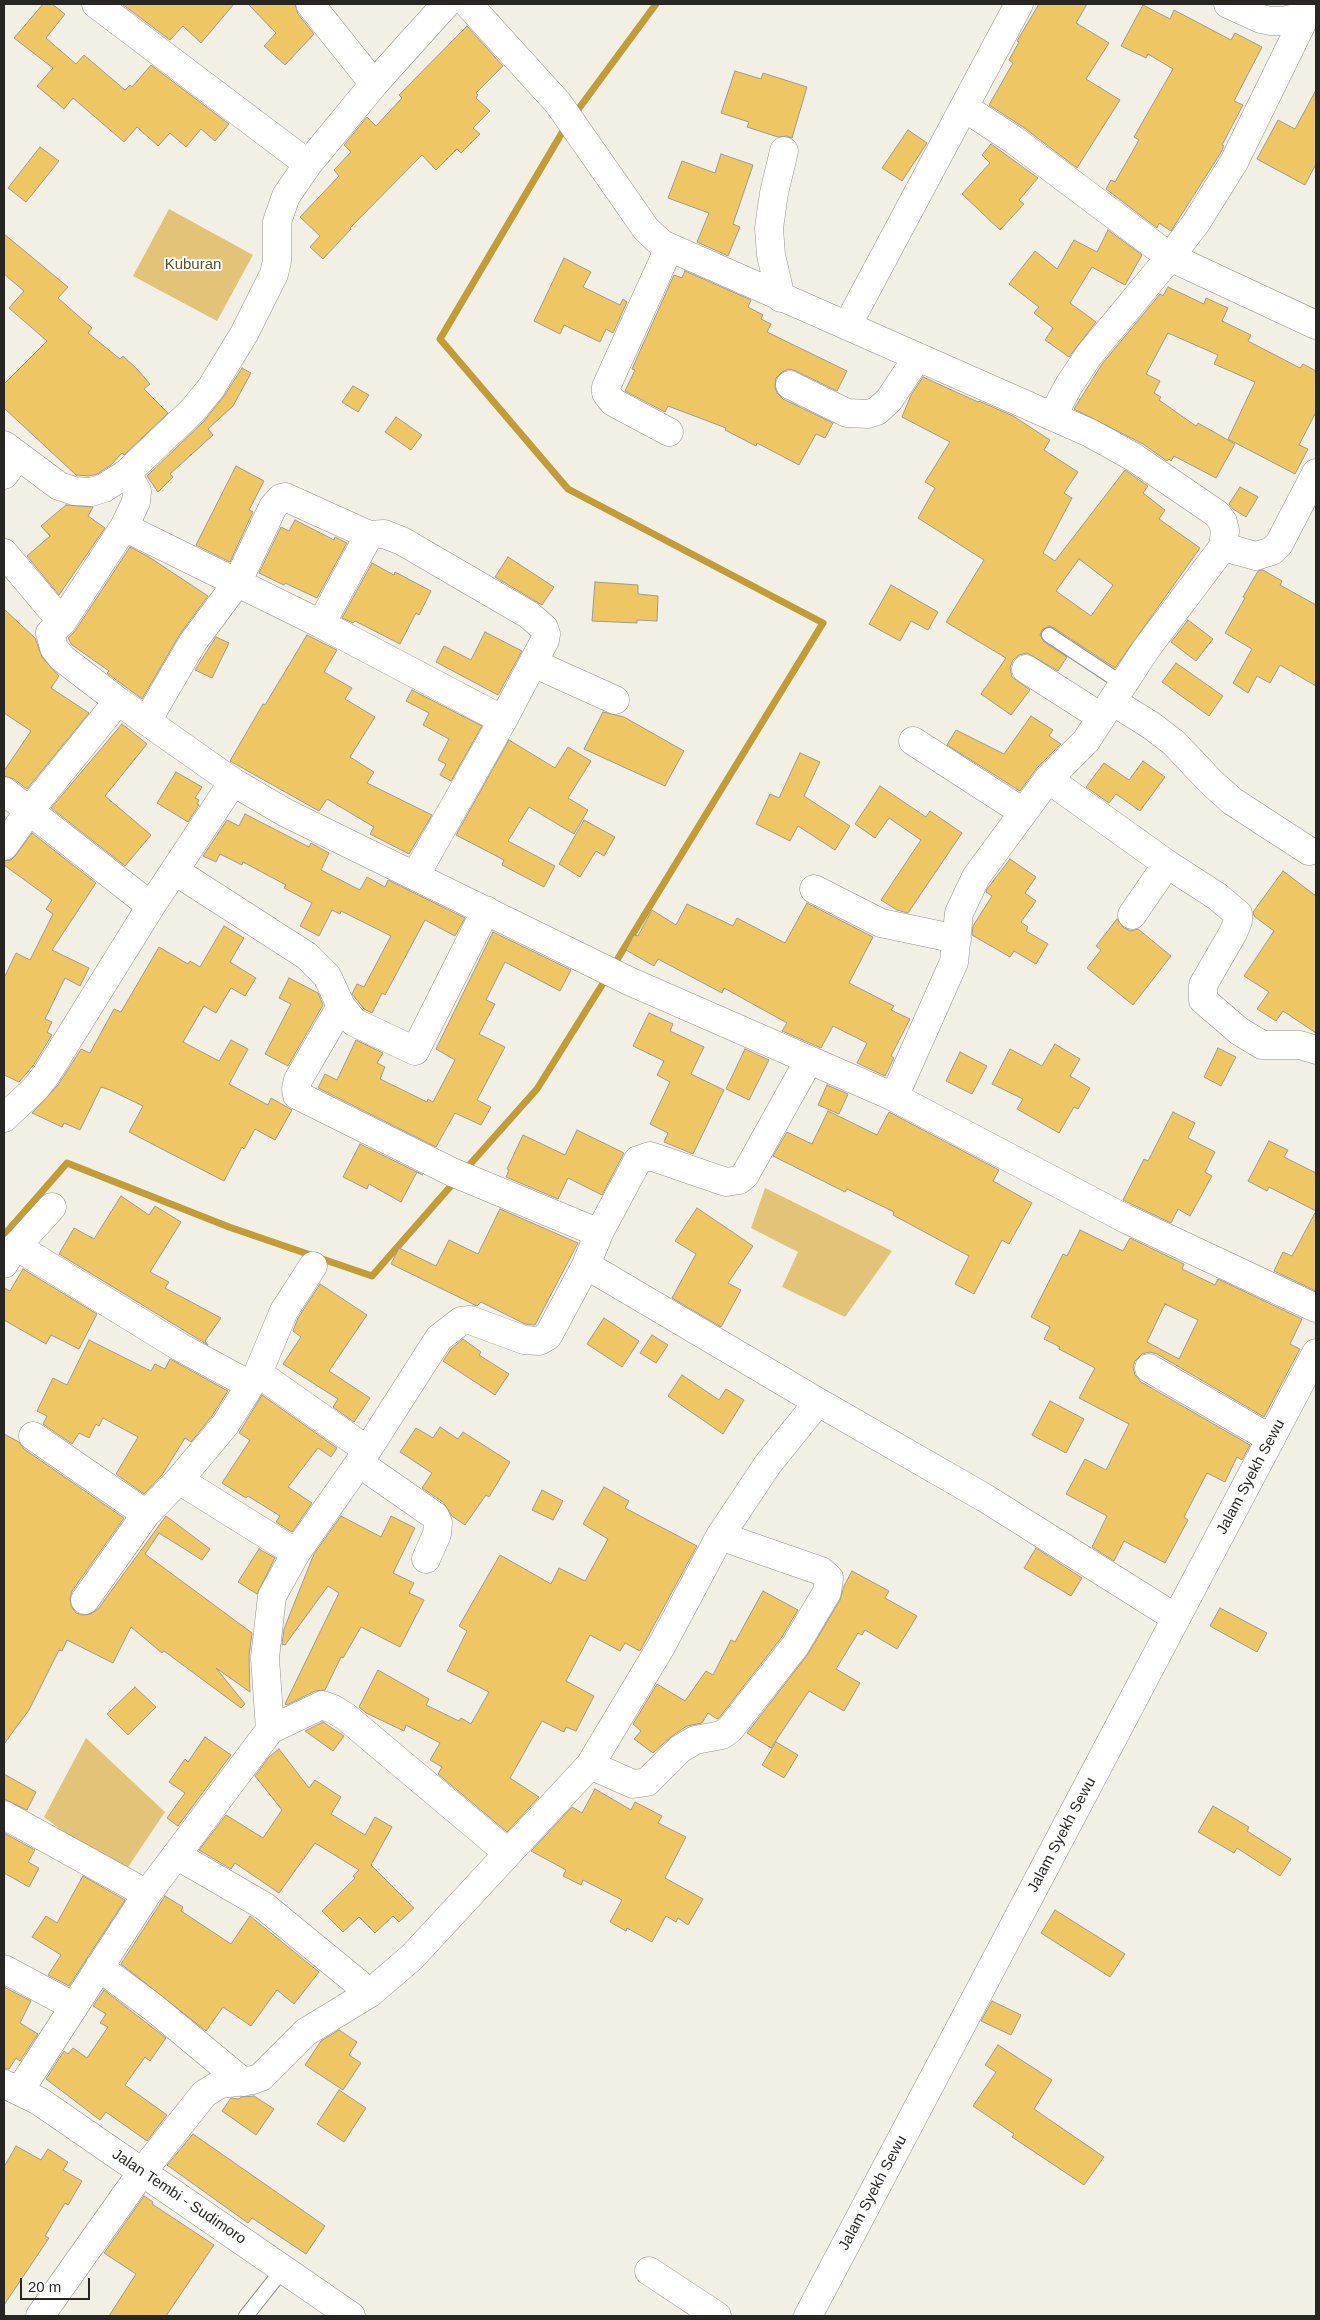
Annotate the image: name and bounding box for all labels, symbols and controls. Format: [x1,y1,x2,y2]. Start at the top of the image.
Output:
park label: Kuburan [165,256,221,274]
street label: Jalam Syekh Sewu [1213,1416,1289,1538]
street label: Jalam Syekh Sewu [1024,1774,1100,1896]
street label: Jalam Syekh Sewu [835,2132,911,2254]
street label: Jalan Tembi - Sudimoro [109,2145,249,2249]
scale bar [22,2268,92,2300]
text: 20 m [28,2278,61,2295]

